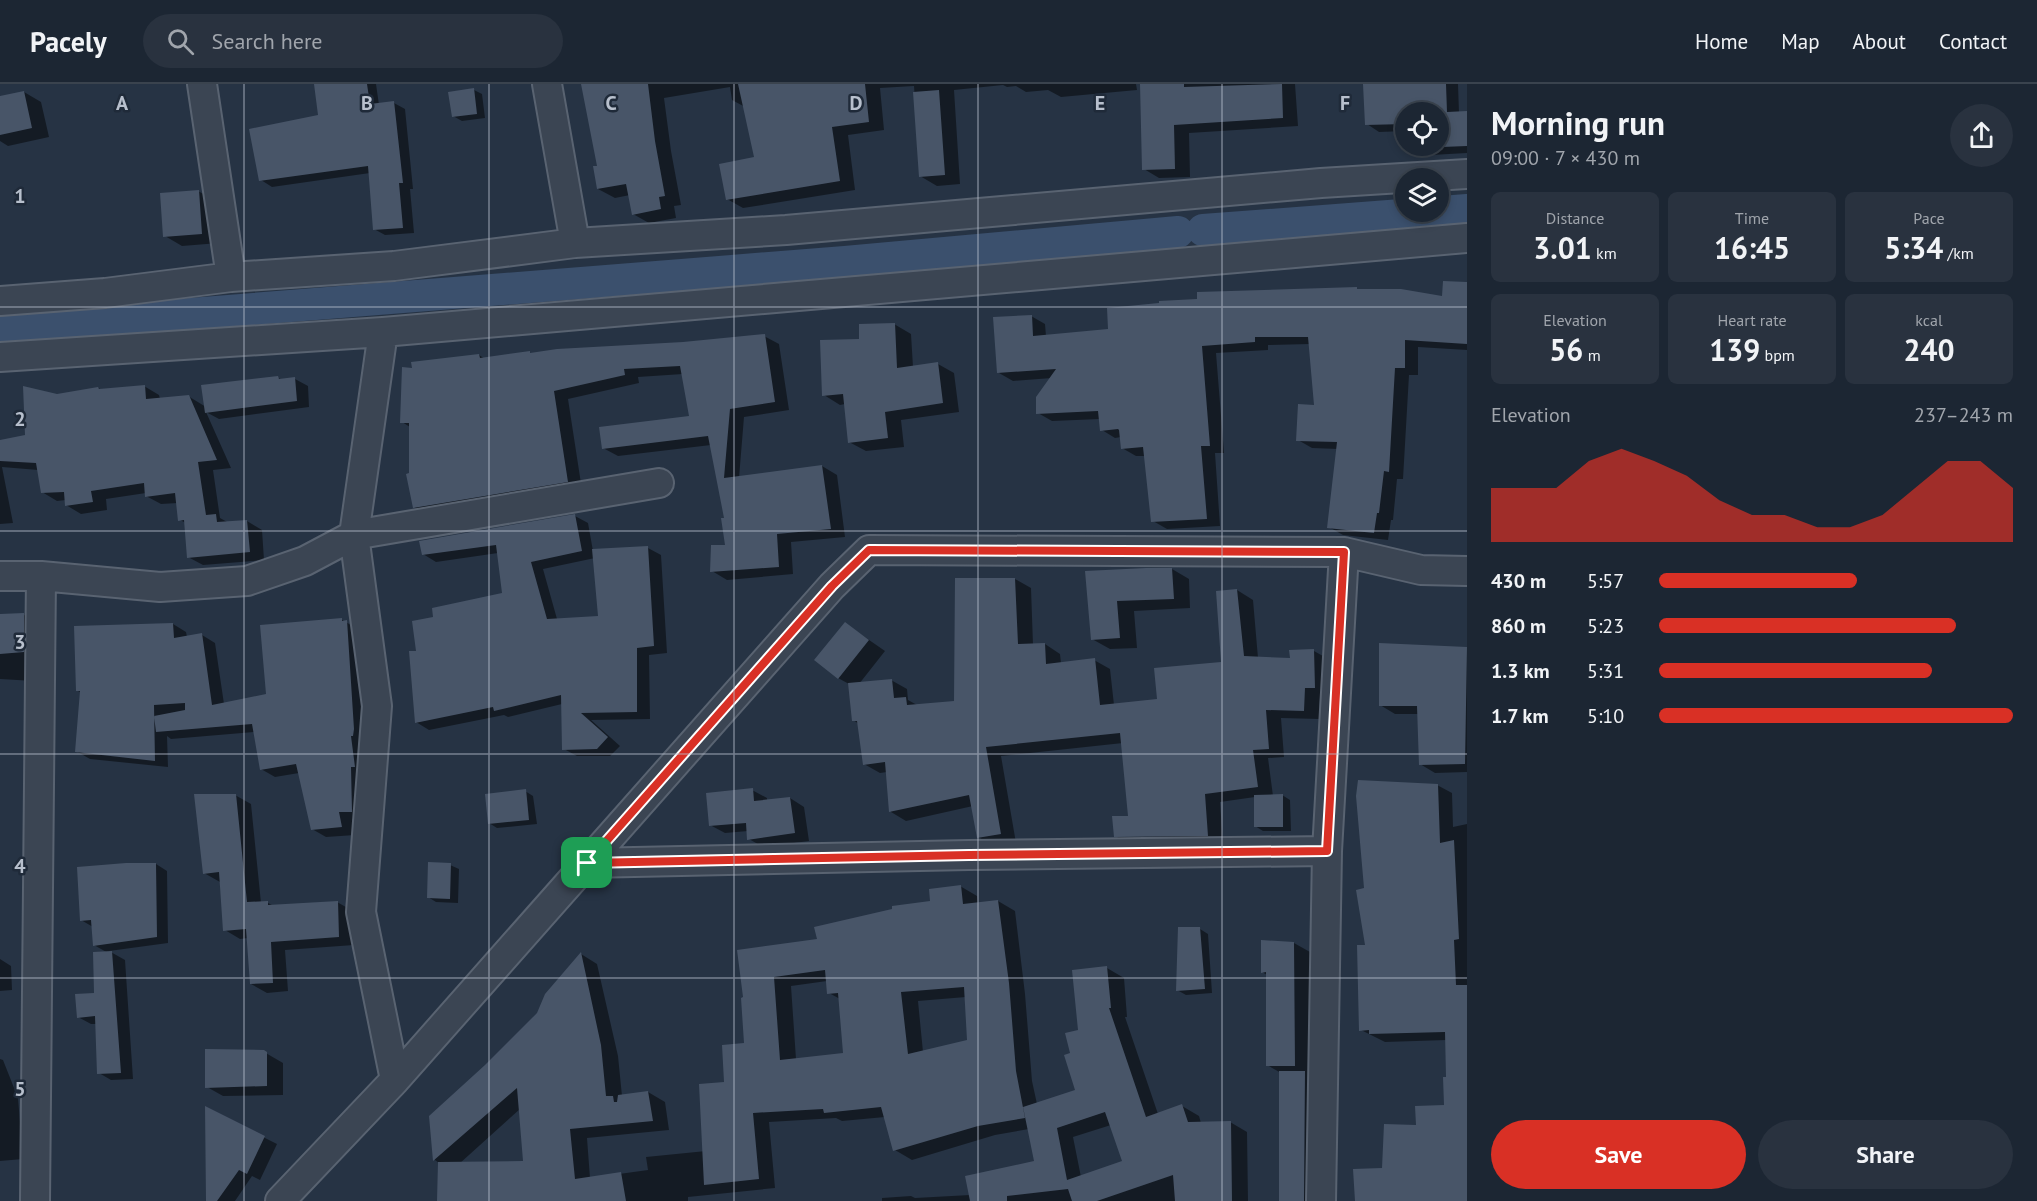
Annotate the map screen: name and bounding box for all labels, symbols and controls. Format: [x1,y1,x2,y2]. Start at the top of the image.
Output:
search box [143,14,563,68]
text: Pacely [30,23,107,60]
icon: search [164,25,197,58]
text: Search here [212,27,323,55]
text: Home [1695,28,1748,55]
text: Map [1781,28,1820,55]
text: About [1853,28,1906,55]
text: Contact [1939,28,2007,55]
text: A [116,90,129,116]
text: B [361,90,373,116]
text: C [605,90,617,116]
text: D [850,90,863,116]
text: E [1095,90,1105,116]
text: F [1340,90,1350,116]
text: Morning run [1491,101,1665,144]
map controls [1395,102,1449,222]
button: locate [1395,102,1449,156]
button: share [1950,104,2013,167]
text: 09:00 · 7 × 430 m [1491,145,1640,171]
button: layers [1395,168,1449,222]
text: 1 [14,183,26,209]
text: Distance [1546,208,1604,228]
text: Time [1735,208,1769,228]
text: Pace [1913,208,1945,228]
text: 3.01 [1533,228,1592,267]
text: 16:45 [1714,228,1790,267]
text: 5:34 [1884,228,1943,267]
text: km [1592,243,1617,263]
text: /km [1943,243,1974,263]
text: Elevation [1543,310,1607,330]
text: Heart rate [1717,310,1787,330]
text: kcal [1915,310,1943,330]
text: 56 [1549,330,1583,369]
text: 139 [1709,330,1760,369]
text: 240 [1903,330,1955,369]
text: m [1583,345,1601,365]
text: bpm [1760,345,1795,365]
text: Elevation [1491,402,1571,428]
text: 237–243 m [1914,402,2013,428]
text: 2 [14,406,26,432]
text: 430 m [1491,568,1546,594]
text: 5:57 [1587,568,1624,594]
text: 860 m [1491,613,1546,639]
text: 5:23 [1587,613,1624,639]
text: 3 [14,629,26,655]
text: 1.3 km [1491,658,1550,684]
text: 5:31 [1587,658,1624,684]
text: 1.7 km [1491,703,1549,729]
text: 5:10 [1587,703,1624,729]
pin [561,837,612,888]
icon: arrive [570,846,603,879]
text: 4 [14,853,26,879]
text: 5 [14,1076,26,1102]
button: Save [1491,1120,1746,1189]
button: Share [1758,1120,2013,1189]

